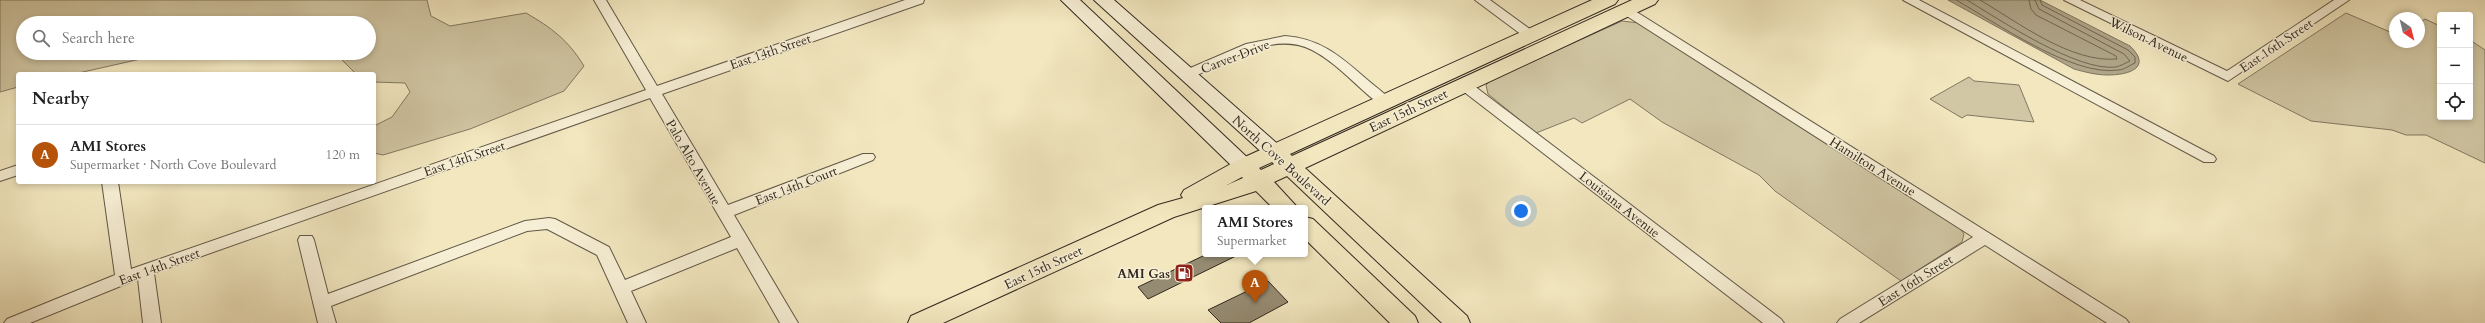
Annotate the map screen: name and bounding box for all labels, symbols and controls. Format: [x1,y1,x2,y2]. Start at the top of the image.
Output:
north arrow [2389,12,2425,48]
map controls [2437,12,2473,120]
button: + [2437,12,2473,48]
street label: Wilson Avenue [2105,13,2191,67]
street label: East 16th Street [2236,15,2317,77]
search box [16,16,376,60]
icon: search [30,27,52,49]
text: Search here [62,28,135,48]
street label: East 14th Street [727,30,813,74]
street label: Carver Drive [1198,36,1272,78]
button: − [2437,48,2473,84]
button: locate [2437,84,2473,120]
street label: East 15th Street [1366,85,1451,137]
text: Nearby [32,87,89,110]
street label: North Cove Boulevard [1228,112,1334,210]
street label: Palo Alto Avenue [661,116,725,209]
street label: Hamilton Avenue [1826,133,1919,201]
text: AMI Stores [70,136,146,156]
street label: East 14th Street [421,137,507,181]
text: A [40,146,50,164]
text: 120 m [326,146,360,164]
text: Supermarket · North Cove Boulevard [70,156,276,174]
street label: East 14th Court [753,162,840,210]
street label: Louisiana Avenue [1575,168,1664,242]
your location [1511,201,1531,221]
popup [1202,205,1308,257]
text: AMI Stores [1217,212,1293,232]
text: Supermarket [1217,232,1286,250]
street label: East 15th Street [1001,242,1086,294]
street label: East 14th Street [116,244,202,290]
street label: East 16th Street [1875,251,1956,311]
fuel station icon: AMI Gas [1173,262,1195,284]
place label: AMI Gas [1117,265,1170,283]
pin: A [1242,270,1268,303]

